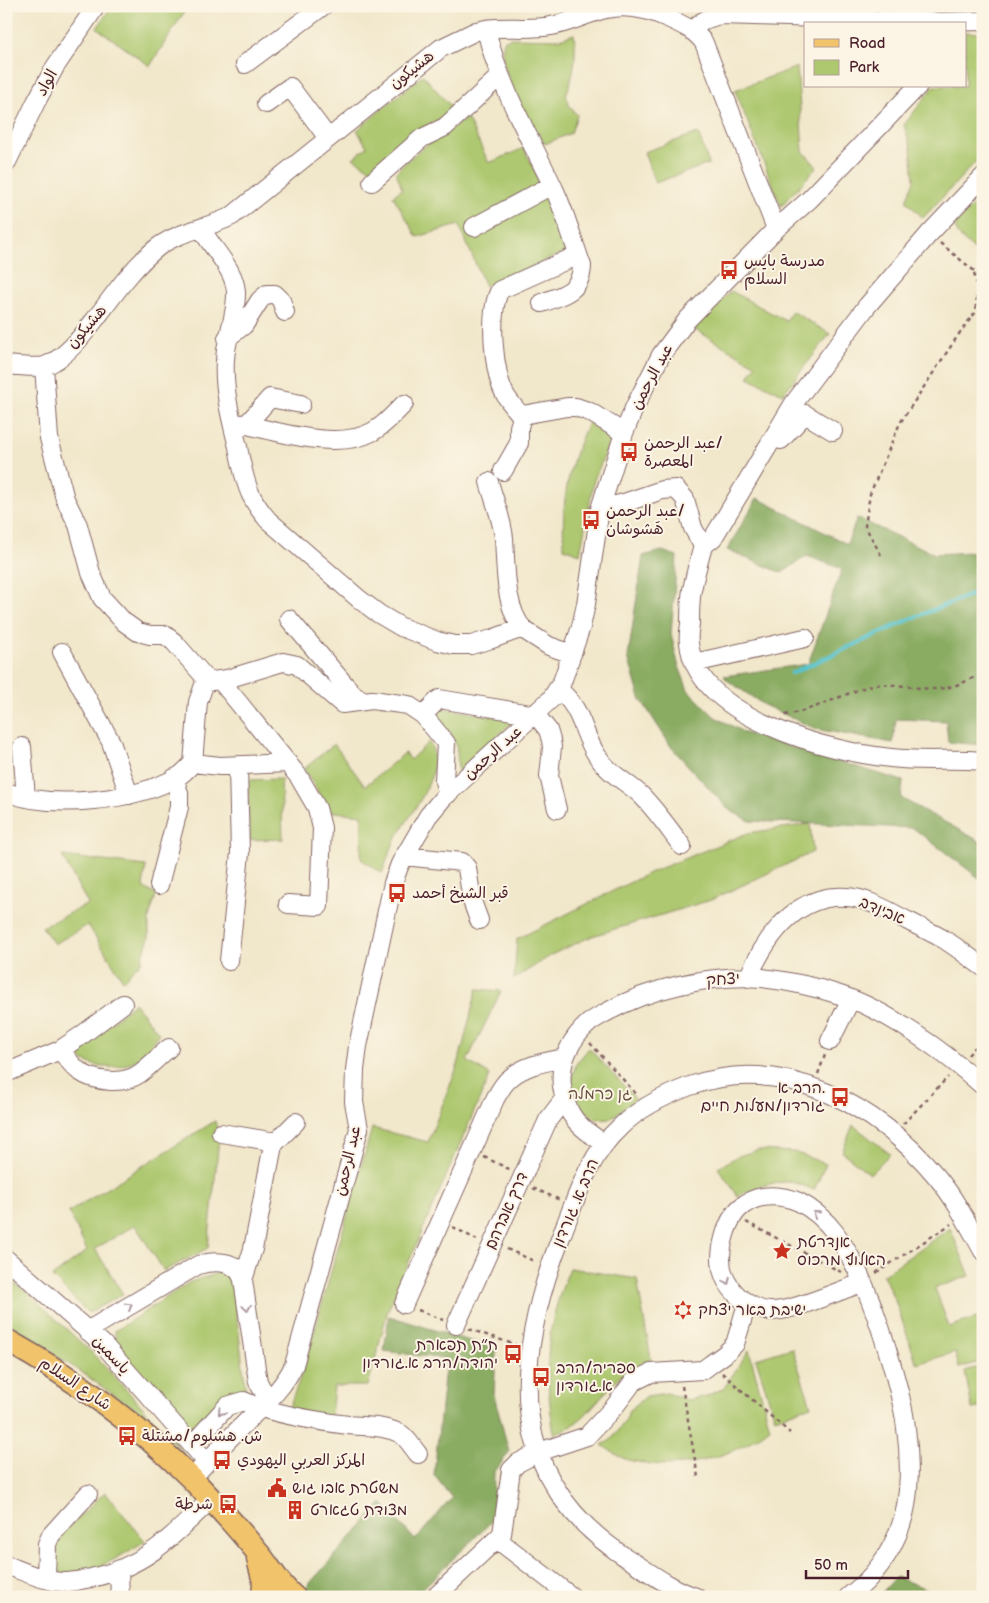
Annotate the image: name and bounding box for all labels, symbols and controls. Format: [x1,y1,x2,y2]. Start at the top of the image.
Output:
legend [804,22,966,88]
text: Road [849,34,885,53]
street label: هشيكون [386,47,438,93]
text: Park [849,58,880,77]
street label: الواد [32,66,62,100]
place label: مدرسة بايس السلام [744,252,825,291]
bus stop icon: مدرسة بايس السلام [718,259,740,281]
street label: هشيكون [63,301,111,353]
street label: عبد الرحمن [627,341,677,413]
place label: عبد الرحمن/ المعصرة [644,434,723,471]
bus stop icon: عبد الرحمن/ المعصرة [618,441,640,463]
place label: عبد الرحمن/ هَشوشان [606,502,685,539]
bus stop icon: عبد الرحمن/ هَشوشان [580,509,602,531]
street label: عبد الرحمن [460,722,526,784]
bus stop icon: قبر الشيخ أحمد [386,882,408,904]
place label: قبر الشيخ أحمد [412,884,509,903]
street label: אבינדב [856,893,908,929]
street label: יצחק [706,969,740,991]
place label: הרב א. גורדון/מעלות חיים [700,1079,825,1116]
park label: גן כרמלה [568,1085,632,1104]
bus stop icon: הרב א. גורדון/מעלות חיים [829,1086,851,1108]
street label: عبد الرحمن [331,1124,365,1198]
street label: הרב א. גורדון [549,1156,603,1250]
street label: דרך אברהם [481,1169,533,1253]
one-way arrow [812,1211,821,1220]
place label: אנדרטת האלוף מרכוס [796,1233,886,1270]
place icon: אנדרטת האלוף מרכוס [771,1240,793,1262]
one-way arrow [721,1276,731,1285]
synagogue icon: ישיבת באר יצחק [672,1299,694,1321]
place label: ישיבת באר יצחק [698,1301,806,1320]
one-way arrow [124,1302,133,1312]
one-way arrow [241,1304,252,1312]
street label: ياسمين [88,1331,134,1379]
place label: ת״ת תפארת יהודה/הרב א.גורדון [362,1336,498,1373]
bus stop icon: ת״ת תפארת יהודה/הרב א.גורדון [502,1343,524,1365]
street label: شارع السلام [35,1353,114,1416]
place label: ספריה/הרב א.גורדון [556,1359,636,1396]
bus stop icon: ספריה/הרב א.גורדון [530,1366,552,1388]
one-way arrow [218,1407,227,1416]
bus stop icon: ش. هشلوم/مشتلة [116,1425,138,1447]
place label: ش. هشلوم/مشتلة [142,1427,262,1448]
bus stop icon: المركز العربي اليهودي [211,1449,233,1471]
place label: المركز العربي اليهودي [237,1451,365,1474]
public building icon: משטרת אבו גוש [266,1477,288,1499]
place label: משטרת אבו גוש [292,1479,399,1498]
bus stop icon: شرطة [217,1493,239,1515]
place label: شرطة [175,1495,213,1514]
building icon: מצודת טגארט [284,1499,306,1521]
place label: מצודת טגארט [310,1501,407,1520]
scale bar [806,1548,909,1580]
text: 50 m [814,1556,848,1575]

